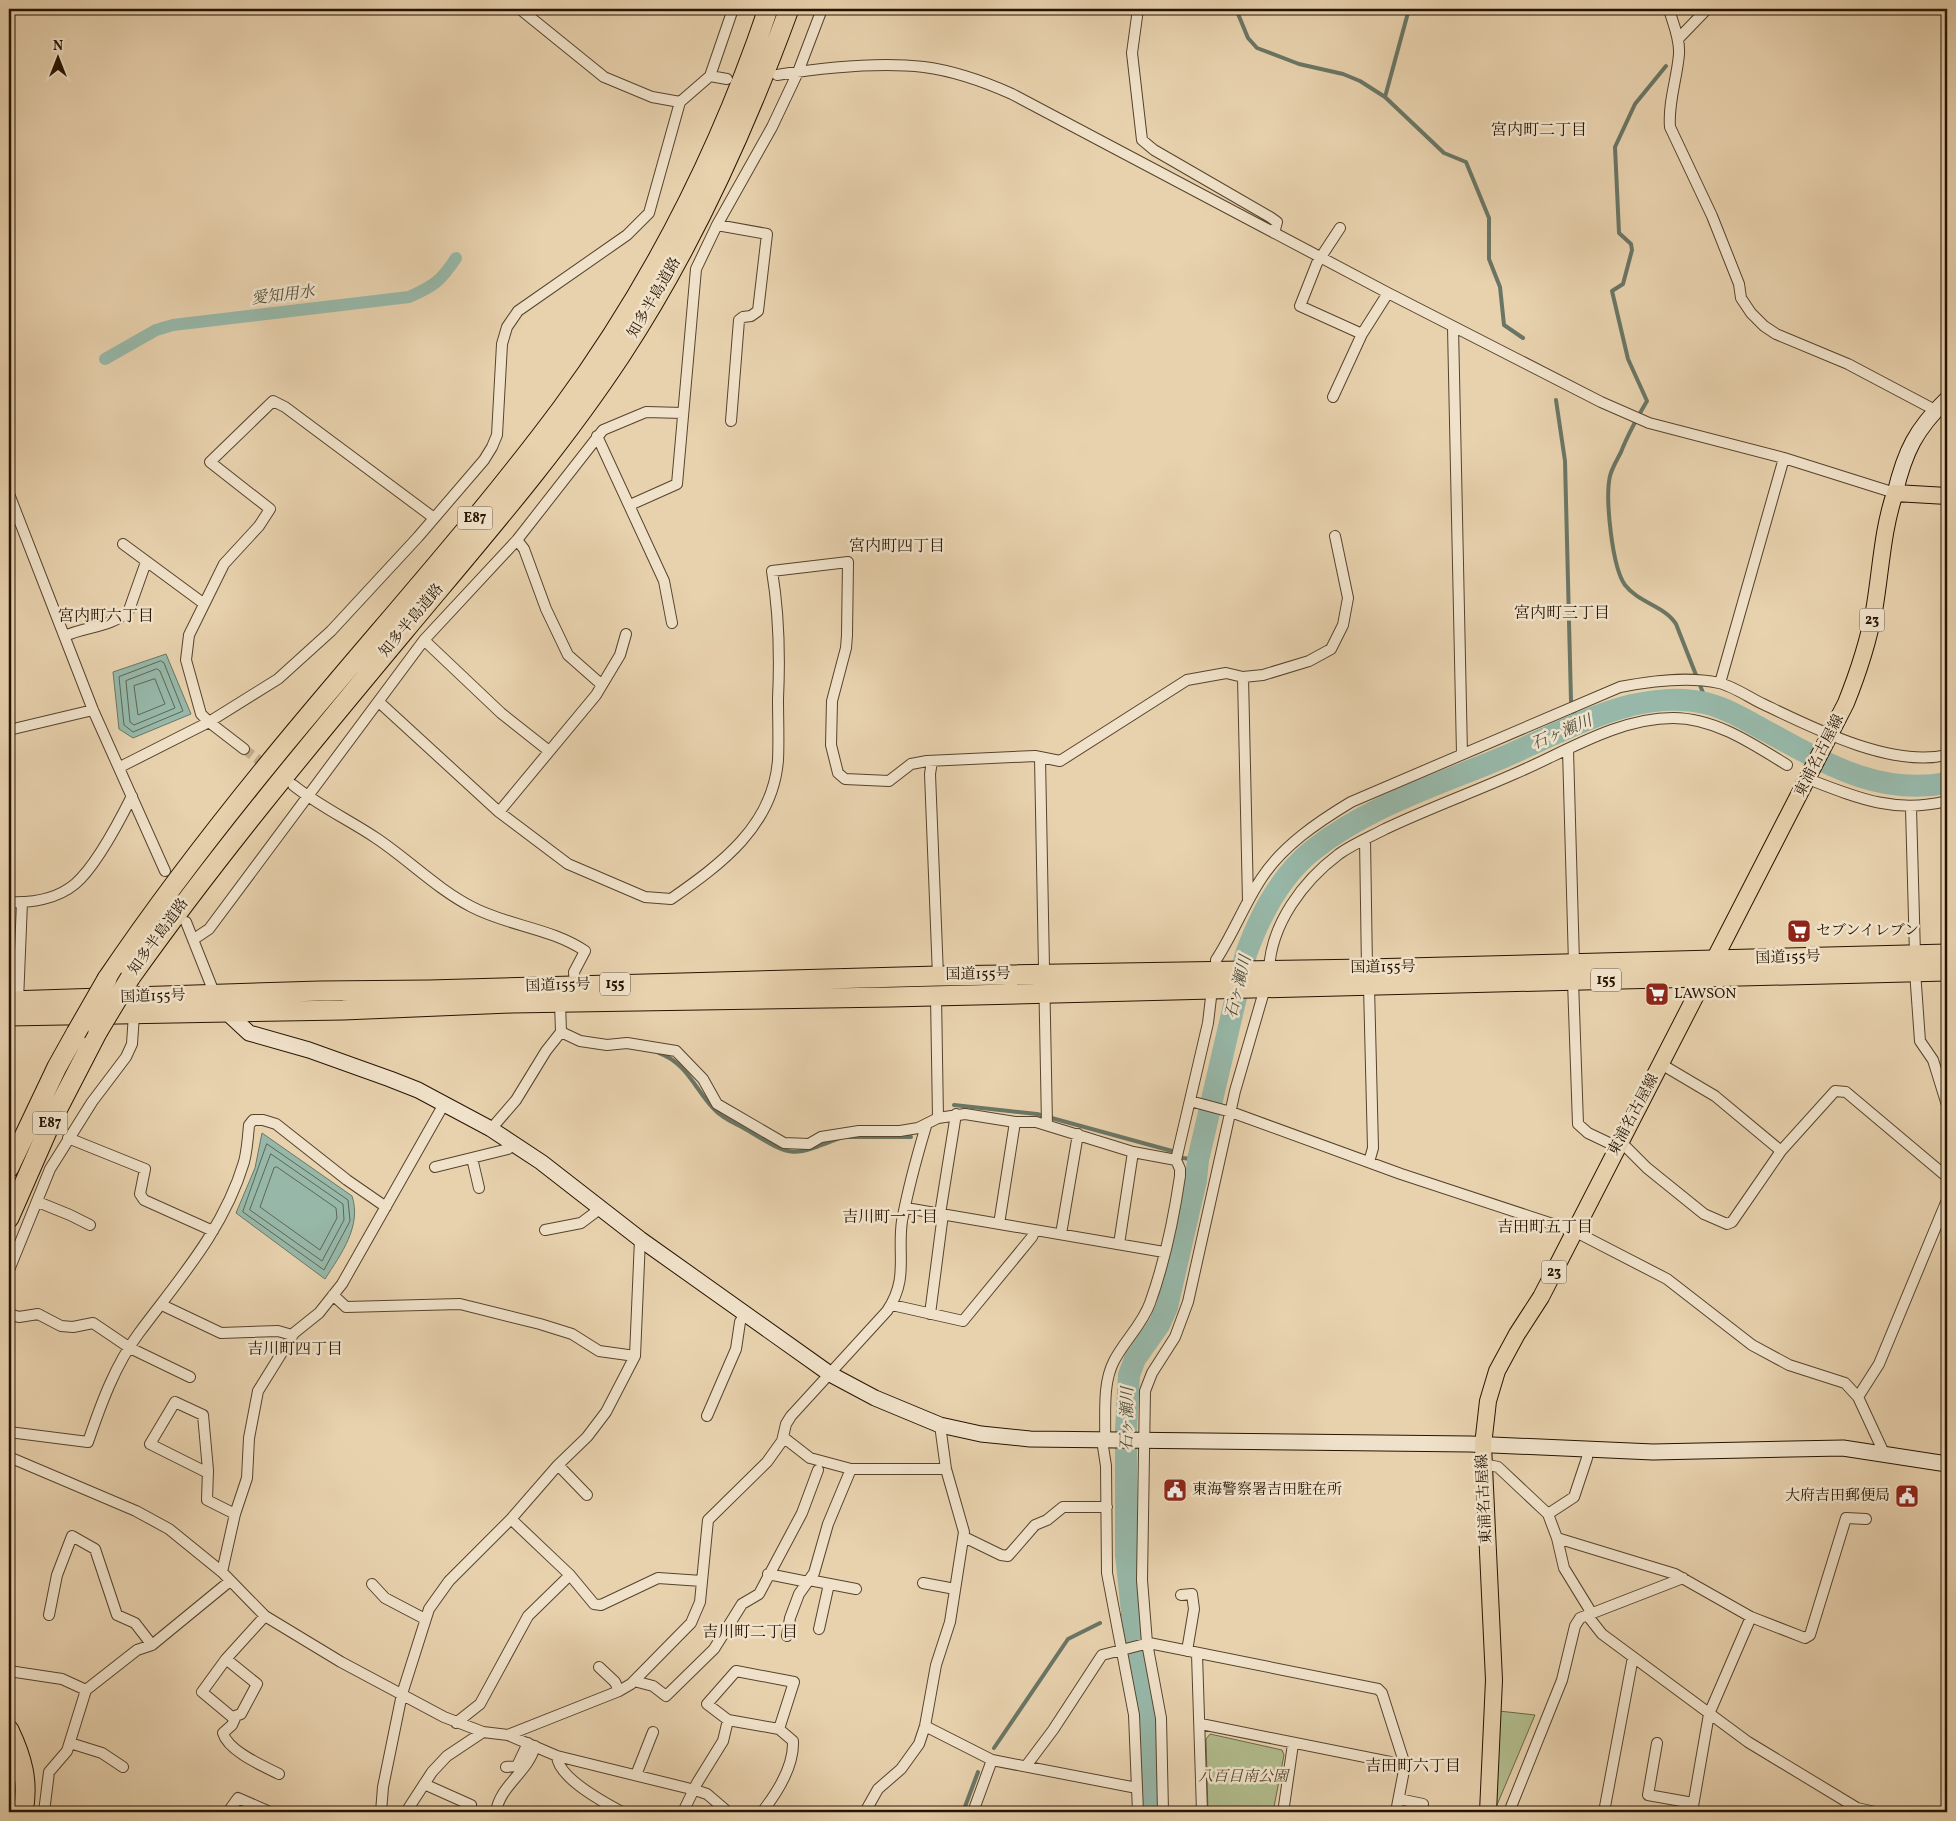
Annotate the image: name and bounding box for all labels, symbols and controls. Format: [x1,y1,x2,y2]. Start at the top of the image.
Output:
north arrow [32,32,82,82]
text: N [53,37,63,56]
district label: 宮内町二丁目 [1491,120,1587,142]
street label: 知多半島道路 [623,254,687,342]
water label: 愛知用水 [250,281,318,311]
road number: E87 [458,506,492,530]
district label: 宮内町四丁目 [849,536,945,558]
street label: 知多半島道路 [375,580,449,662]
district label: 宮内町三丁目 [1514,603,1610,625]
district label: 宮内町六丁目 [58,606,154,628]
road number: 23 [1860,608,1884,632]
water label: 石ヶ瀬川 [1528,710,1598,756]
street label: 東浦名古屋線 [1790,711,1850,801]
street label: 知多半島道路 [124,894,194,980]
supermarket icon: セブンイレブン [1786,918,1812,944]
place label: セブンイレブン [1816,921,1919,942]
street label: 国道155号 [1755,946,1821,970]
water label: 石ヶ瀬川 [1221,951,1258,1021]
street label: 国道155号 [1350,957,1416,979]
street label: 国道155号 [945,964,1011,986]
road number: 155 [1591,968,1621,992]
road number: 155 [600,972,630,996]
street label: 国道155号 [525,974,591,998]
supermarket icon: LAWSON [1644,981,1670,1007]
place label: LAWSON [1674,984,1736,1005]
street label: 国道155号 [120,985,186,1009]
street label: 東浦名古屋線 [1604,1070,1664,1160]
road number: E87 [32,1112,68,1134]
district label: 吉川町一丁目 [842,1207,938,1229]
district label: 吉田町五丁目 [1497,1217,1593,1239]
road number: 23 [1542,1260,1566,1284]
district label: 吉川町四丁目 [247,1339,343,1361]
water label: 石ヶ瀬川 [1116,1385,1140,1451]
street label: 東浦名古屋線 [1472,1454,1498,1544]
public building icon: 東海警察署吉田駐在所 [1162,1477,1188,1503]
place label: 東海警察署吉田駐在所 [1192,1480,1342,1501]
public building icon: 大府吉田郵便局 [1894,1483,1920,1509]
place label: 大府吉田郵便局 [1785,1486,1890,1507]
district label: 吉川町二丁目 [702,1622,798,1644]
district label: 吉田町六丁目 [1365,1756,1461,1778]
park label: 八百目南公園 [1198,1767,1291,1788]

